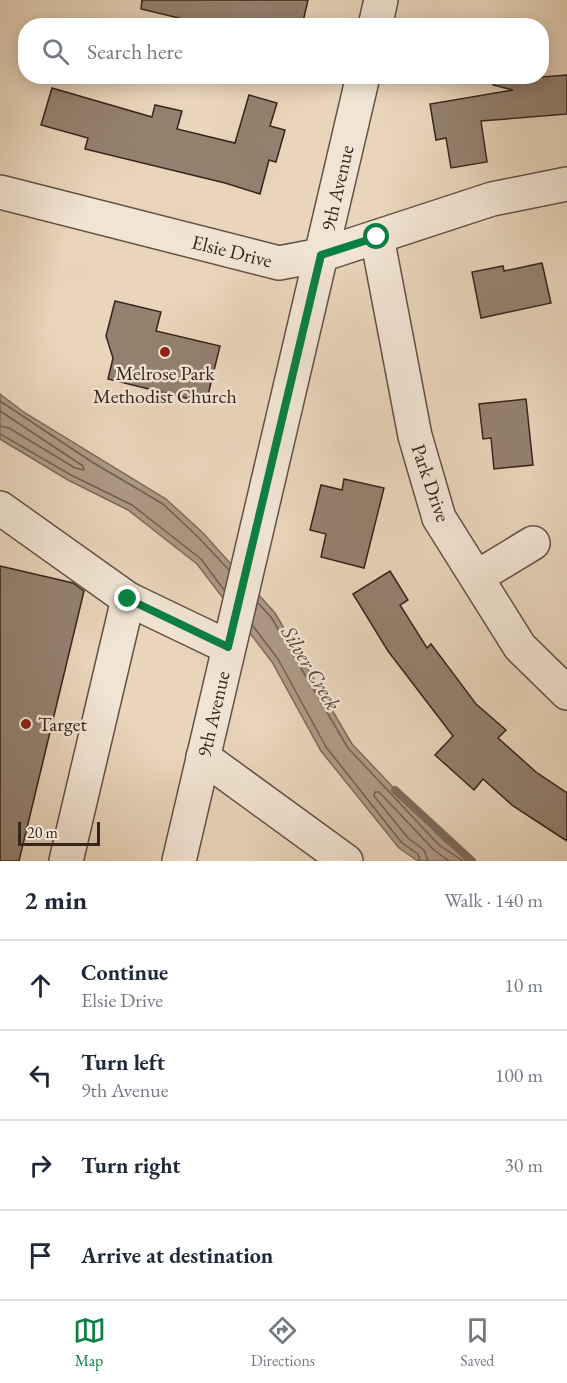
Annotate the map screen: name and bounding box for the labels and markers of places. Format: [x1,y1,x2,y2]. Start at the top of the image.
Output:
marker: Melrose Park Methodist Church [158,345,172,359]
place label: Melrose Park Methodist Church [93,360,237,409]
place label: Target [38,711,87,737]
marker: Target [19,717,33,731]

